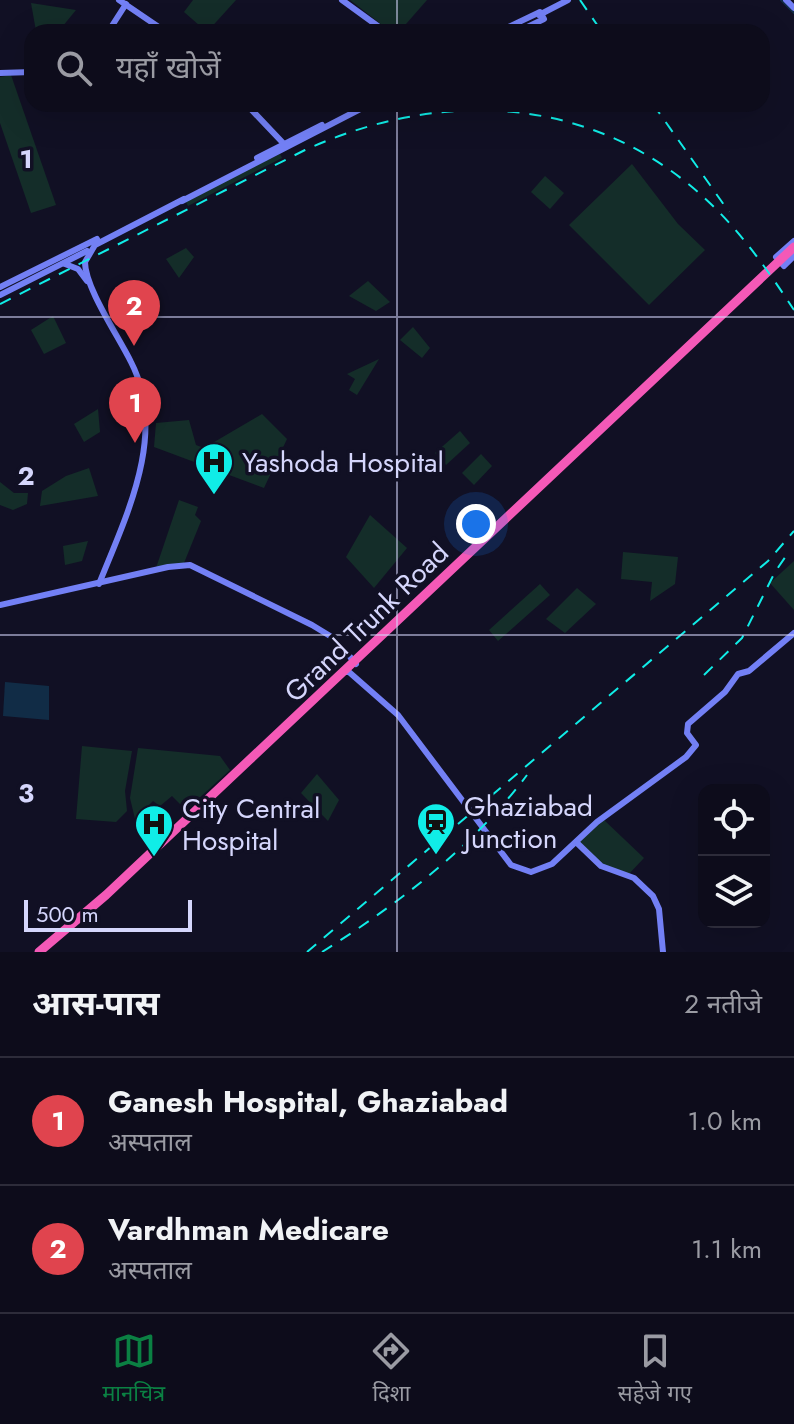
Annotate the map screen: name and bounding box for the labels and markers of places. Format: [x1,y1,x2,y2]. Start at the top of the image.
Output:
pin: 2 [108,280,160,346]
pin: 1 [109,377,161,443]
hospital icon: Yashoda Hospital [193,441,235,496]
place label: Yashoda Hospital [242,442,444,483]
place label: Ghaziabad Junction [460,786,593,859]
place label: City Central Hospital [182,788,320,861]
station icon: Ghaziabad Junction [415,801,457,856]
hospital icon: City Central Hospital [133,803,175,858]

